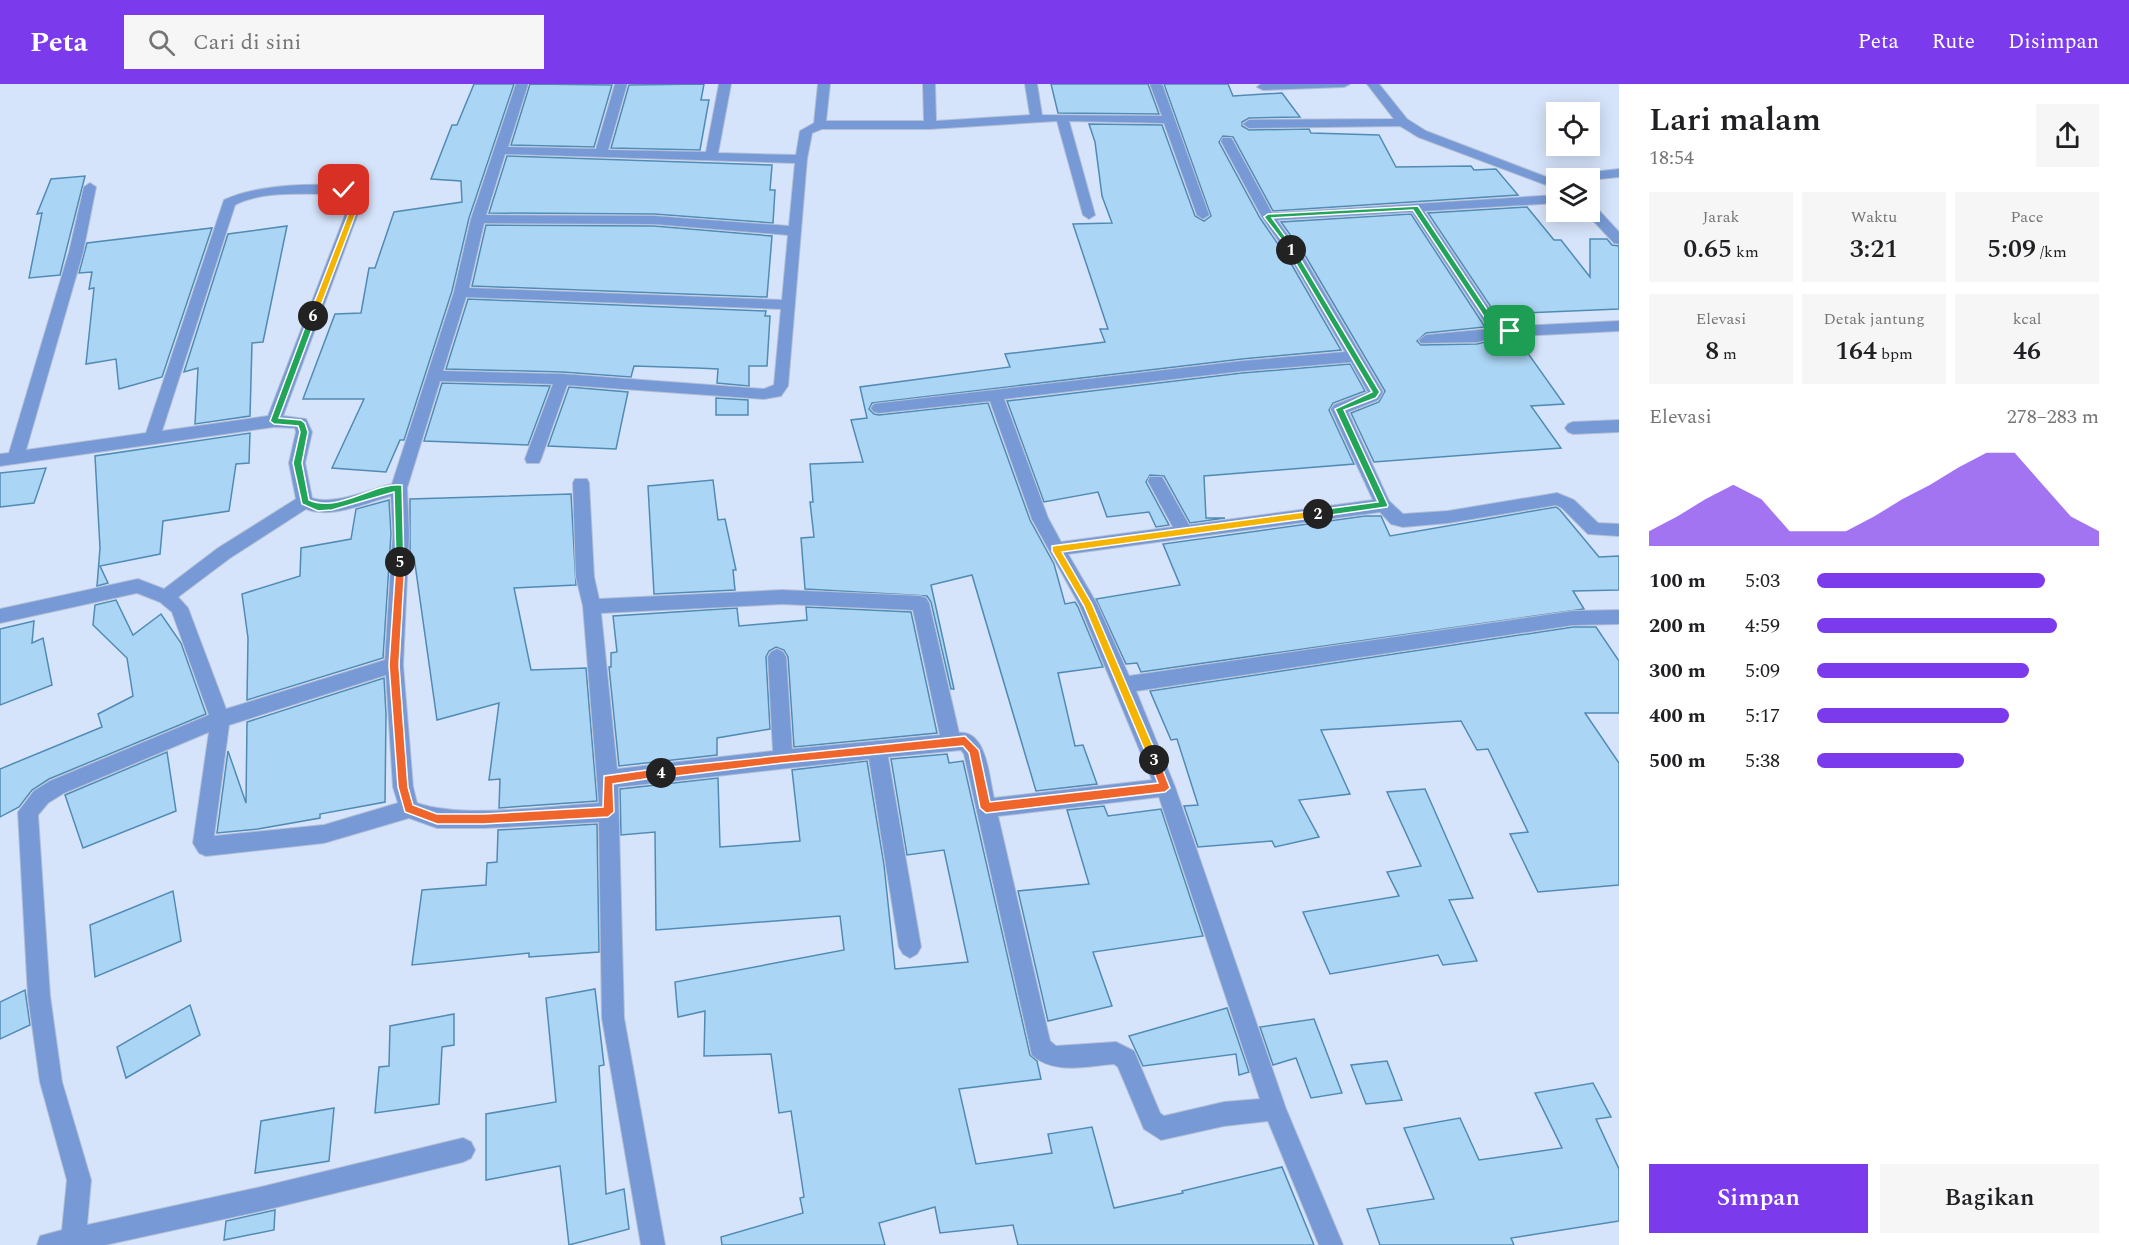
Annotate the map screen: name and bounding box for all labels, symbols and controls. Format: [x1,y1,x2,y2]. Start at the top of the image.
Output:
search box [124,15,544,69]
text: Peta [30,21,88,64]
icon: search [145,26,178,59]
text: Cari di sini [193,26,301,59]
text: Peta [1858,26,1899,58]
text: Rute [1932,26,1975,58]
text: Disimpan [2008,26,2099,58]
text: Lari malam [1649,95,1821,145]
map controls [1546,102,1600,222]
button: locate [1546,102,1600,156]
button: share [2036,104,2099,167]
text: 18:54 [1649,143,1694,173]
pin [318,164,369,215]
button: layers [1546,168,1600,222]
icon: check [327,173,360,206]
text: Jarak [1703,205,1739,229]
text: Waktu [1851,205,1897,229]
text: Pace [2010,205,2044,229]
text: 0.65 [1683,229,1732,269]
text: 3:21 [1850,229,1898,269]
text: 5:09 [1987,229,2036,269]
pin: 1 [1276,235,1306,265]
text: 1 [1287,238,1295,262]
text: km [1732,240,1759,264]
text: /km [2036,240,2067,264]
pin: 6 [298,301,328,331]
text: 6 [309,304,317,328]
pin [1484,305,1535,356]
text: Elevasi [1696,307,1746,331]
text: Detak jantung [1823,307,1925,331]
text: kcal [2013,307,2041,331]
icon: arrive [1493,314,1526,347]
text: 8 [1705,331,1719,371]
text: 164 [1835,331,1877,371]
text: 46 [2013,331,2041,371]
text: m [1719,342,1737,366]
text: bpm [1877,342,1913,366]
text: Elevasi [1649,402,1712,432]
text: 278–283 m [2007,402,2099,432]
pin: 2 [1303,499,1333,529]
text: 2 [1314,502,1322,526]
pin: 5 [385,547,415,577]
text: 5 [396,550,404,574]
text: 100 m [1649,566,1706,596]
text: 5:03 [1745,566,1780,596]
text: 200 m [1649,611,1706,641]
text: 4:59 [1745,611,1780,641]
text: 300 m [1649,656,1706,686]
text: 5:09 [1745,656,1780,686]
text: 400 m [1649,701,1706,731]
text: 5:17 [1745,701,1780,731]
pin: 3 [1139,745,1169,775]
text: 500 m [1649,746,1706,776]
text: 5:38 [1745,746,1780,776]
text: 3 [1150,748,1158,772]
pin: 4 [646,758,676,788]
text: 4 [657,761,665,785]
button: Simpan [1649,1164,1868,1233]
button: Bagikan [1880,1164,2099,1233]

